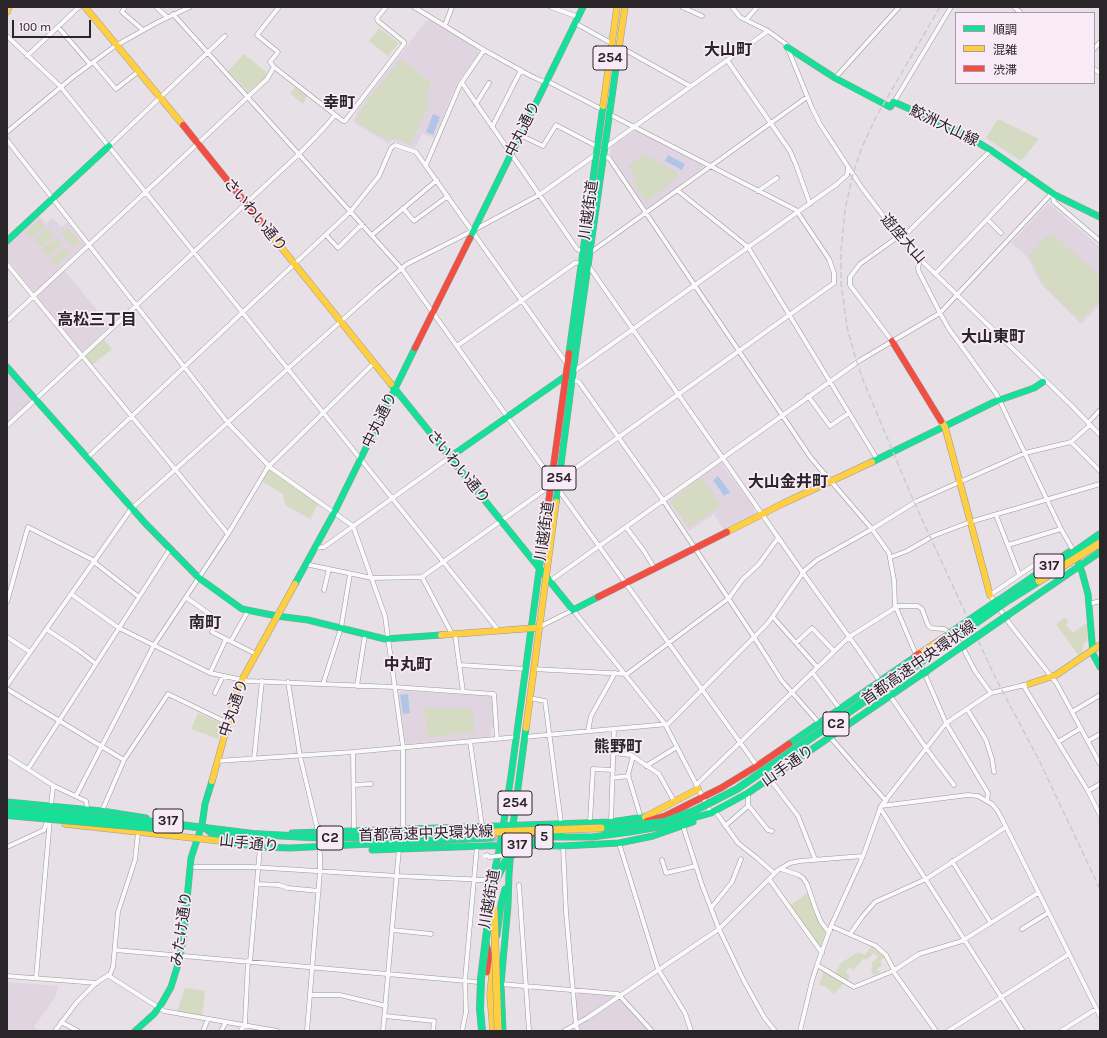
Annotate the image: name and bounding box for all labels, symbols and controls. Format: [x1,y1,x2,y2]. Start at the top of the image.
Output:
scale bar [14,12,93,38]
legend [955,12,1095,84]
text: 100 m [19,20,51,34]
text: 順調 [993,23,1017,37]
district label: 大山町 [704,40,752,60]
text: 混雑 [993,43,1017,57]
road number: 254 [593,46,627,70]
text: 渋滞 [993,63,1017,77]
district label: 幸町 [323,93,355,113]
street label: 中丸通り [502,98,544,160]
street label: 鮫洲大山線 [906,101,982,151]
street label: さいわい通り [220,174,290,256]
street label: 川越街道 [576,179,602,241]
street label: 遊座大山 [877,210,929,268]
district label: 高松三丁目 [57,310,137,330]
district label: 大山東町 [961,327,1025,347]
street label: 中丸通り [359,389,401,451]
street label: さいわい通り [423,426,493,508]
road number: 254 [542,466,576,490]
district label: 大山金井町 [748,472,828,492]
street label: 川越街道 [532,500,558,562]
road number: 317 [1034,554,1064,578]
district label: 南町 [189,613,221,633]
street label: 首都高速中央環状線 [859,617,979,709]
district label: 中丸町 [384,655,432,675]
street label: 中丸通り [216,677,252,739]
road number: C2 [823,712,849,736]
district label: 熊野町 [594,737,642,757]
street label: 山手通り [758,741,818,791]
road number: 254 [498,791,532,815]
road number: 317 [153,809,183,833]
street label: 首都高速中央環状線 [358,823,494,845]
road number: 5 [535,825,553,849]
road number: C2 [317,826,343,850]
street label: 山手通り [218,832,280,856]
road number: 317 [502,833,532,857]
street label: 川越街道 [476,868,504,930]
street label: みたけ通り [168,891,196,967]

